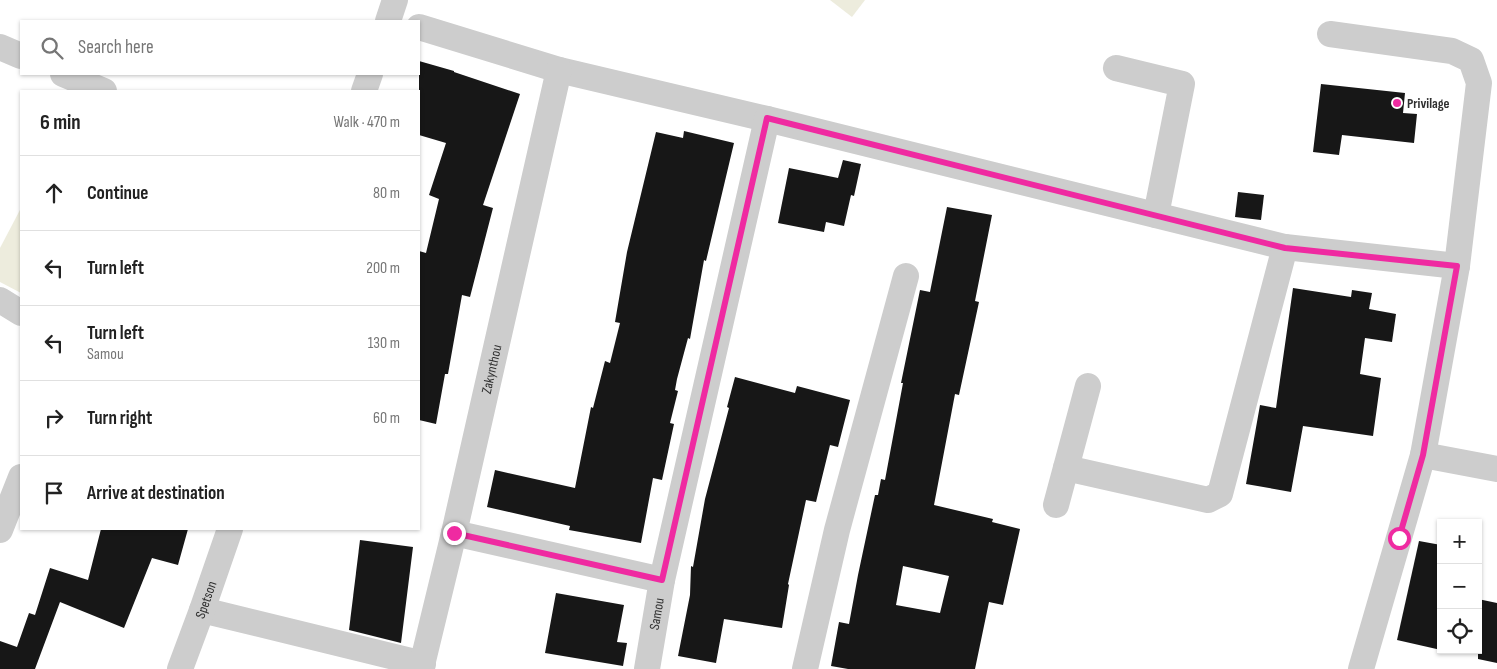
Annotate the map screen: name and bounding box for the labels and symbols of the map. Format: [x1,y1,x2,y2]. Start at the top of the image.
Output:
place label: Privilage [1407,95,1450,112]
marker: Privilage [1391,97,1403,109]
street label: Zakynthou [477,343,505,395]
route end [443,522,466,545]
route start [1388,527,1411,550]
street label: Spetson [191,579,220,621]
street label: Samou [645,596,667,631]

